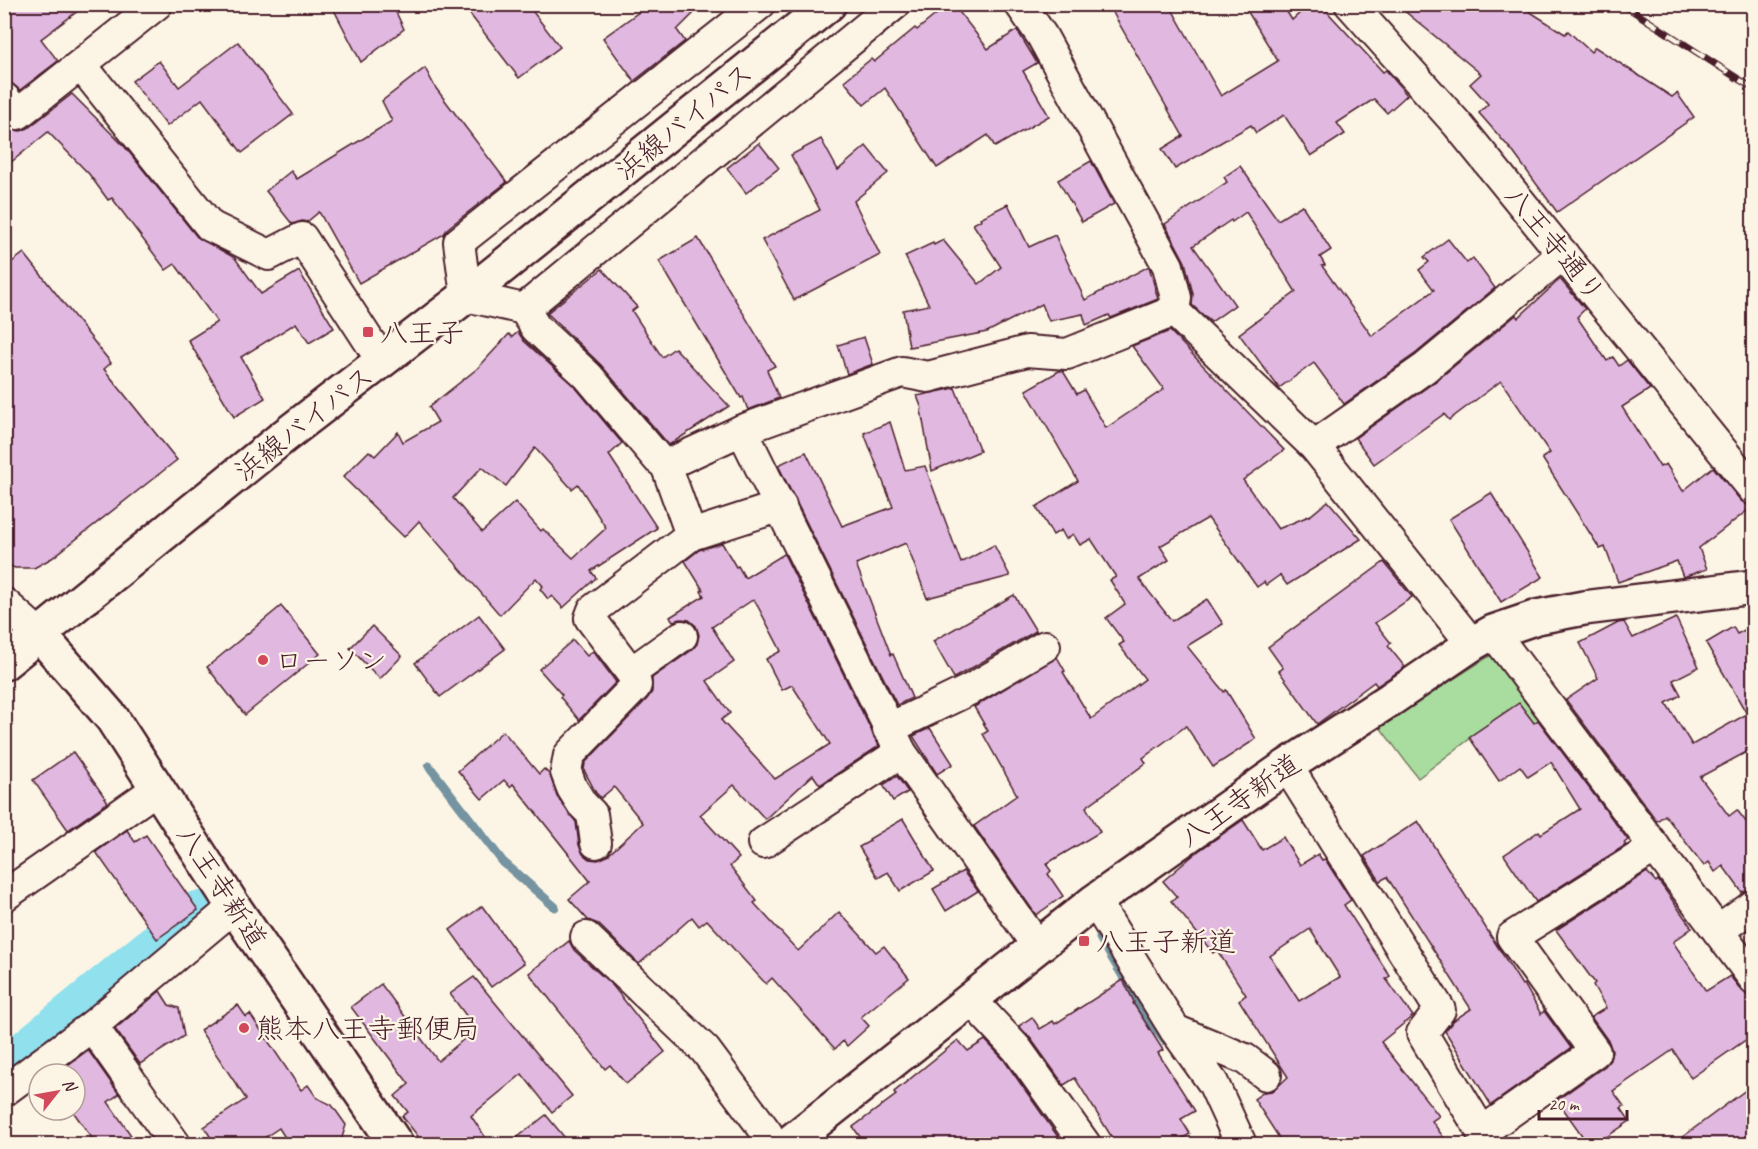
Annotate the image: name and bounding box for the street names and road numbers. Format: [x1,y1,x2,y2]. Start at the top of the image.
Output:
street label: 浜線バイパス [608,55,760,187]
street label: 八王寺通り [1497,179,1613,309]
street label: 浜線バイパス [227,358,381,488]
street label: 八王寺新道 [1173,746,1307,854]
street label: 八王寺新道 [169,819,275,955]

